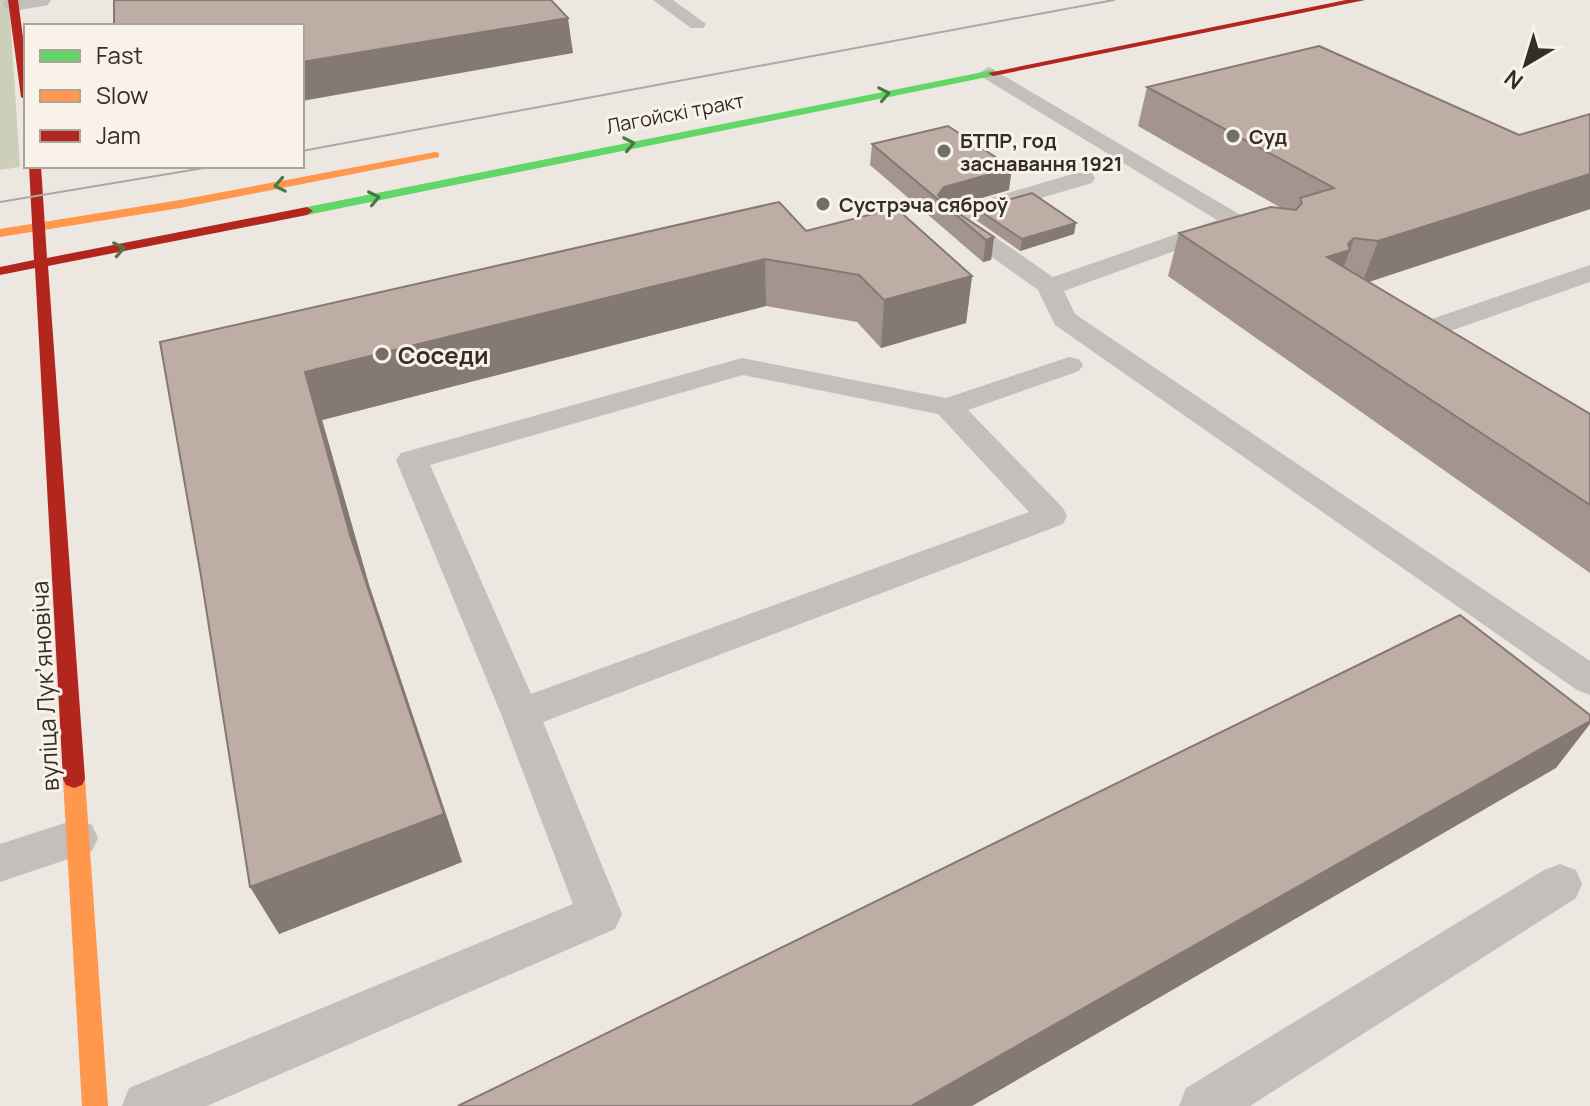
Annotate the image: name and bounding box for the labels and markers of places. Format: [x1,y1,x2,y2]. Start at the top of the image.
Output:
place label: Суд [1249,123,1288,150]
place label: БТПР, год заснавання 1921 [960,127,1123,177]
marker: Суд [1224,127,1242,145]
marker: БТПР, год заснавання 1921 [935,142,953,160]
place label: Сустрэча сяброў [839,191,1009,218]
marker: Сустрэча сяброў [814,195,832,213]
place label: Соседи [398,338,489,371]
marker: Соседи [373,345,391,363]

